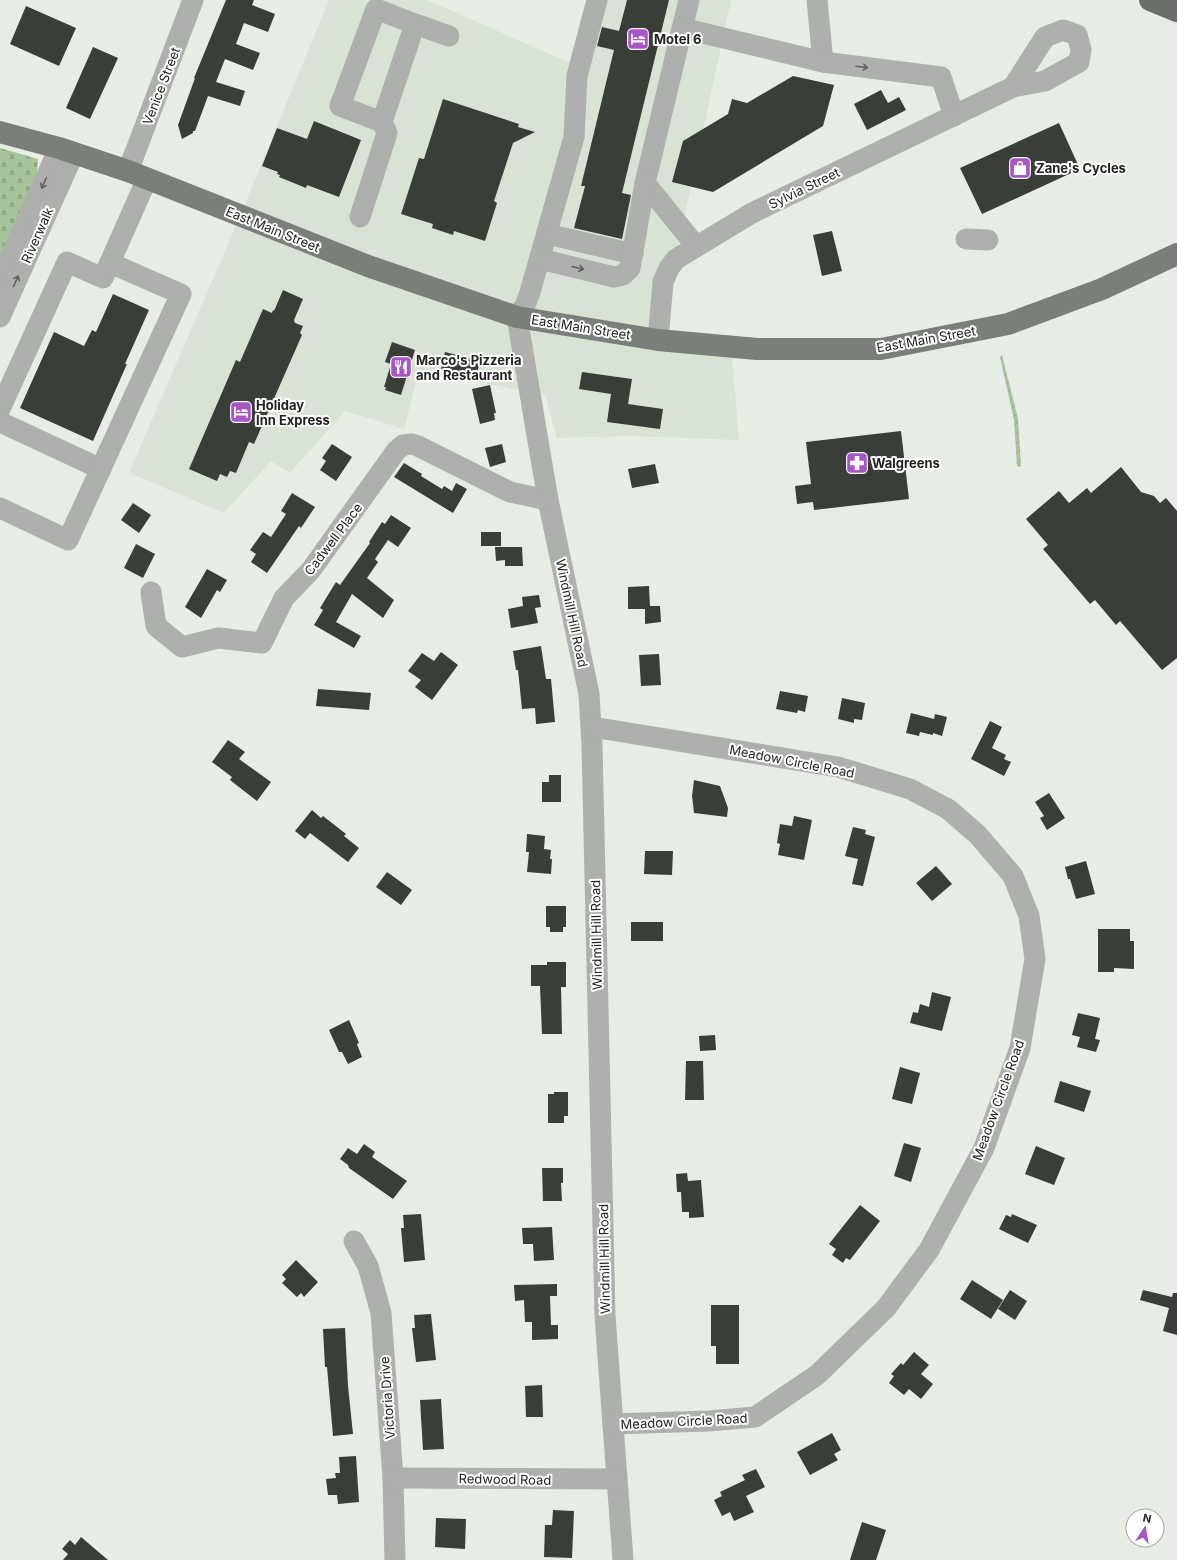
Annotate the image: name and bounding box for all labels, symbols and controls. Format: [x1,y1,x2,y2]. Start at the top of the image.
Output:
hotel icon: Motel 6 [625,26,651,52]
place label: Motel 6 [654,31,702,47]
street label: Venice Street [139,45,183,127]
one-way arrow [855,63,868,71]
shop icon: Zane's Cycles [1007,155,1033,181]
place label: Zane's Cycles [1036,160,1126,176]
street label: Sylvia Street [766,164,842,212]
one-way arrow [39,177,47,189]
street label: East Main Street [224,203,322,255]
street label: Riverwalk [18,205,56,265]
one-way arrow [571,265,584,272]
one-way arrow [13,276,20,288]
street label: East Main Street [530,311,632,343]
street label: East Main Street [875,322,977,356]
place label: Marco's Pizzeria and Restaurant [416,352,521,383]
restaurant icon: Marco's Pizzeria and Restaurant [388,354,414,380]
place label: Holiday Inn Express [256,397,330,428]
hotel icon: Holiday Inn Express [228,399,254,425]
pharmacy icon: Walgreens [844,450,870,476]
place label: Walgreens [872,455,940,471]
street label: Cadwell Place [301,500,365,578]
street label: Windmill Hill Road [553,557,591,669]
street label: Meadow Circle Road [728,741,856,781]
street label: Windmill Hill Road [587,880,605,990]
street label: Meadow Circle Road [969,1038,1027,1162]
street label: Windmill Hill Road [595,1204,613,1314]
street label: Victoria Drive [376,1356,398,1440]
street label: Meadow Circle Road [620,1410,748,1432]
street label: Redwood Road [459,1470,551,1488]
north arrow [1125,1508,1165,1548]
text: N [1142,1510,1153,1526]

